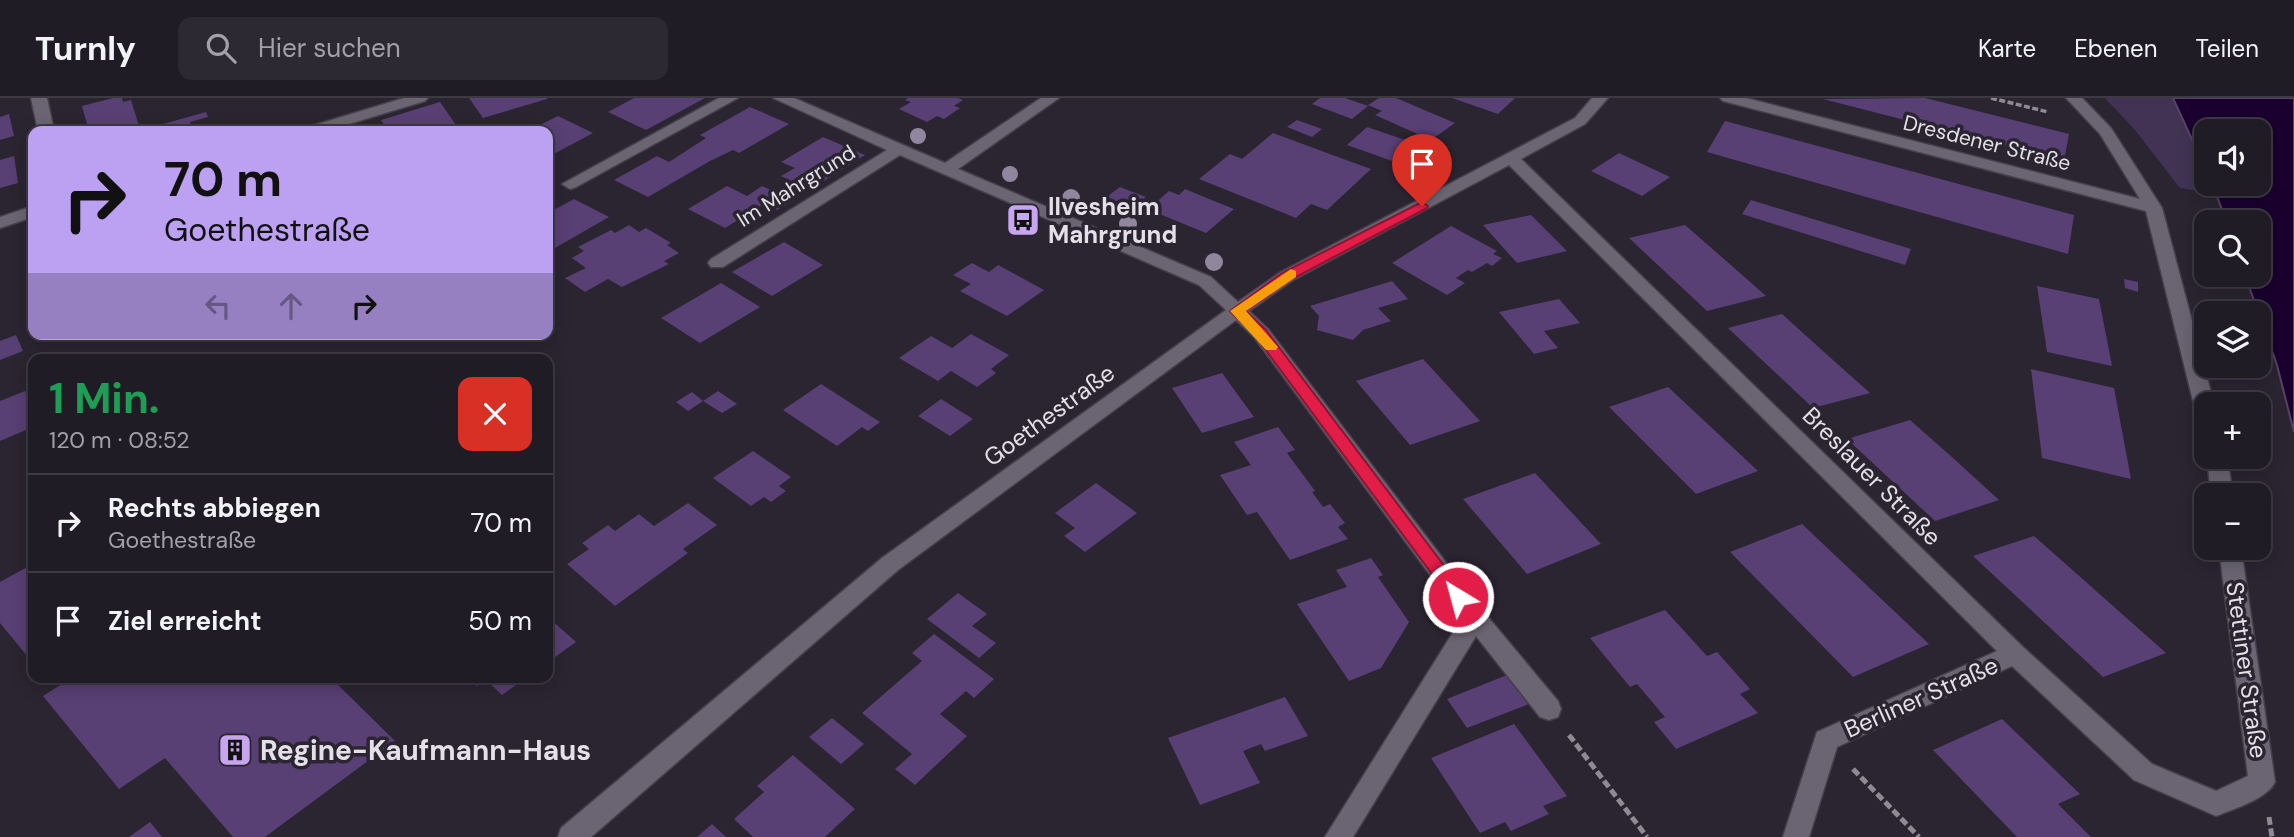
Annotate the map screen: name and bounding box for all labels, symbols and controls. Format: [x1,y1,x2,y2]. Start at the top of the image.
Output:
search box [178,17,668,80]
text: Turnly [35,27,136,70]
icon: search [202,29,240,67]
text: Hier suchen [258,31,401,65]
text: Karte [1978,33,2036,64]
text: Ebenen [2074,33,2158,64]
text: Teilen [2196,33,2259,64]
street label: Dresdener Straße [1900,109,2074,177]
map controls [2194,119,2271,560]
button: sound [2194,119,2271,196]
pin [1392,134,1452,206]
street label: Im Mahrgrund [731,138,861,234]
icon: arrive [1403,145,1441,183]
text: 70 m [164,147,282,211]
icon: right [49,154,140,245]
place label: Ilvesheim Mahrgrund [1048,191,1177,250]
bus stop icon: Ilvesheim Mahrgrund [1004,201,1042,239]
text: Goethestraße [164,209,370,251]
button: search [2194,210,2271,287]
icon: left [199,287,237,325]
icon: ahead [272,287,310,325]
icon: right [345,287,383,325]
button: layers [2194,301,2271,378]
street label: Goethestraße [977,357,1121,473]
text: 1 Min. [49,371,159,426]
button: close [458,377,532,451]
button: + [2194,392,2271,469]
street label: Breslauer Straße [1796,400,1948,552]
text: 120 m · 08:52 [49,425,190,455]
button: − [2194,483,2271,560]
text: Rechts abbiegen [108,491,321,525]
icon: right [49,504,87,542]
text: 70 m [471,506,532,540]
text: Goethestraße [108,525,256,555]
position arrow [1421,560,1495,634]
street label: Stettiner Straße [2219,580,2275,760]
icon: arrive [49,602,87,640]
text: Ziel erreicht [108,604,261,638]
text: 50 m [468,604,532,638]
street label: Berliner Straße [1839,649,2003,745]
building icon: Regine-Kaufmann-Haus [216,731,254,769]
place label: Regine-Kaufmann-Haus [260,732,591,769]

